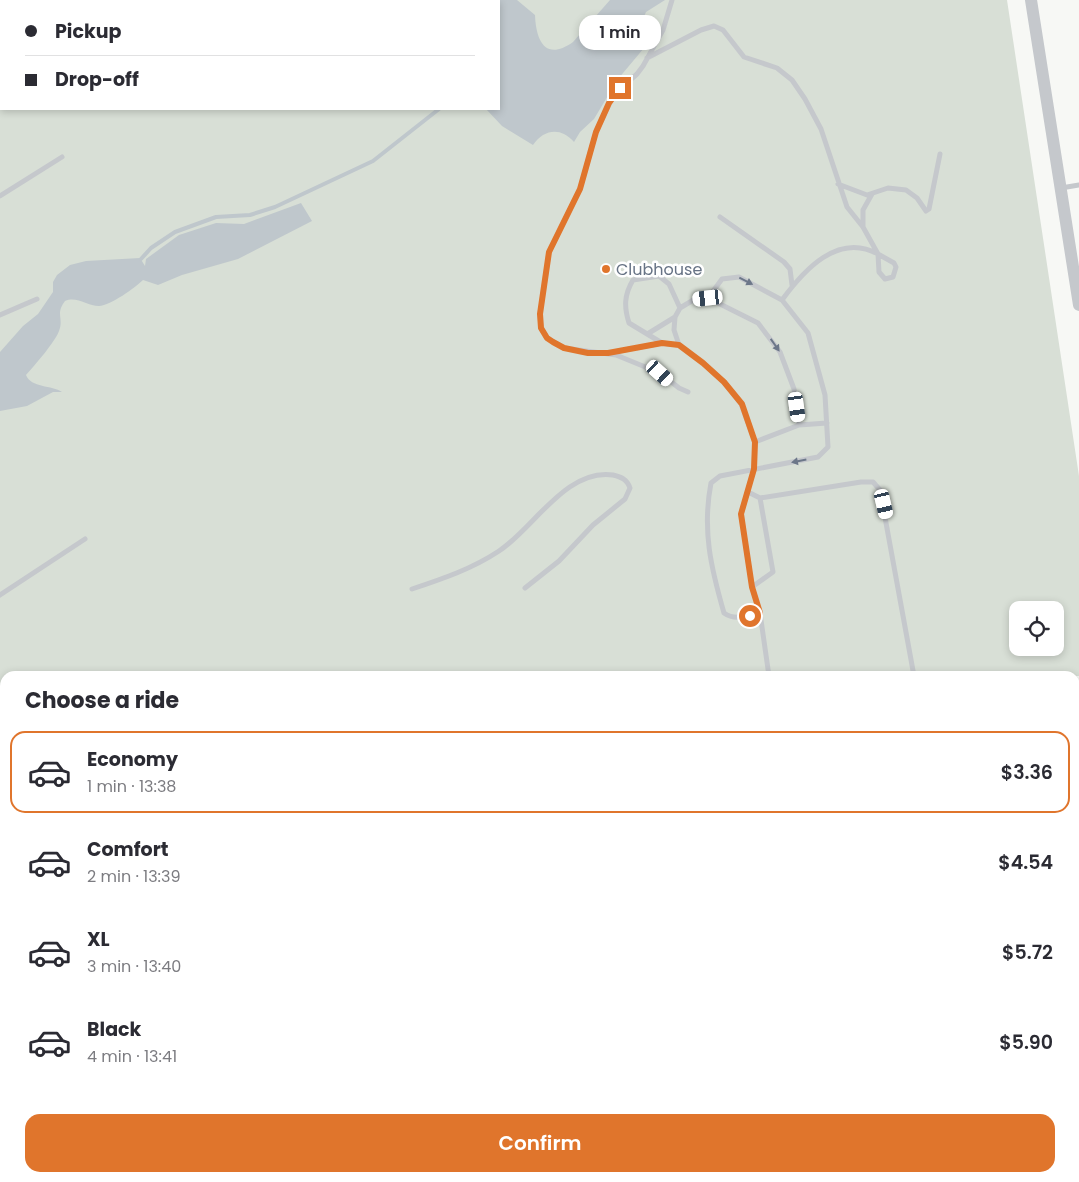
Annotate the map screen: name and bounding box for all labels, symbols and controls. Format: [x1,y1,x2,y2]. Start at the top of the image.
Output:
callout: 1 min [579,16,661,51]
text: Pickup [55,18,121,45]
text: 1 min [599,21,641,44]
text: Drop-off [55,66,139,93]
route end [609,77,631,99]
place label: Clubhouse [616,258,702,281]
marker: Clubhouse [600,263,612,275]
one-way arrow [739,277,753,285]
car [692,289,723,307]
one-way arrow [770,338,780,352]
car [643,357,676,389]
car [787,391,806,423]
one-way arrow [790,457,806,465]
car [873,488,894,520]
map controls [1009,601,1064,656]
button: locate [1009,601,1064,656]
route start [739,605,761,627]
text: Choose a ride [25,685,179,716]
text: Economy [87,746,178,773]
icon: car [27,750,72,795]
text: $3.36 [1001,759,1053,786]
text: 1 min · 13:38 [87,775,176,798]
text: Comfort [87,836,169,863]
icon: car [27,840,72,885]
text: $4.54 [998,849,1053,876]
text: 2 min · 13:39 [87,865,181,888]
text: XL [87,926,110,953]
icon: car [27,930,72,975]
text: $5.72 [1002,939,1053,966]
text: 3 min · 13:40 [87,955,181,978]
text: Black [87,1016,141,1043]
icon: car [27,1020,72,1065]
text: $5.90 [999,1029,1053,1056]
text: 4 min · 13:41 [87,1045,177,1068]
button: Confirm [25,1114,1055,1172]

